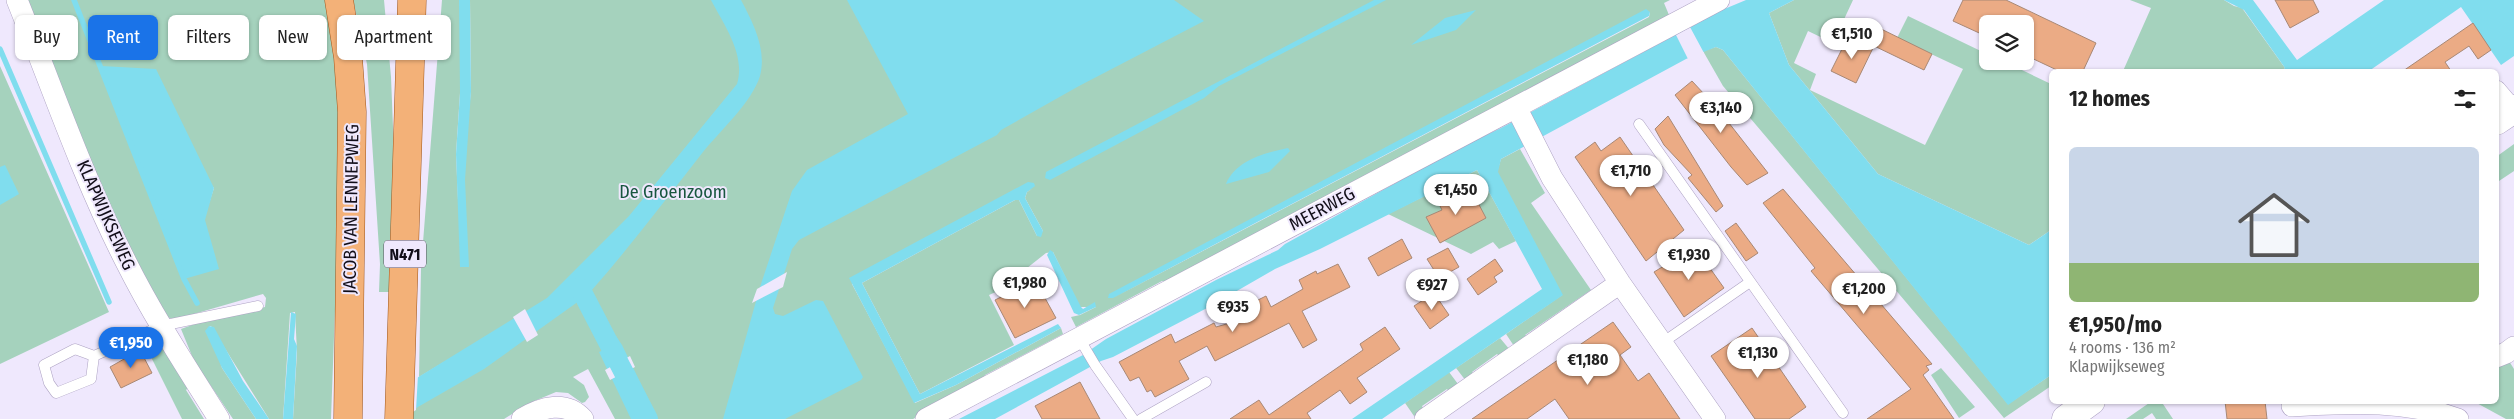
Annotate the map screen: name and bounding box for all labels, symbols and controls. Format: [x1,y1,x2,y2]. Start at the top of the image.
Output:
chip: Buy [15,15,78,60]
chip: Rent [88,15,158,60]
chip: Filters [168,15,249,60]
chip: New [259,15,327,60]
chip: Apartment [337,15,451,60]
map controls [1979,15,2034,70]
button: layers [1979,15,2034,70]
pin: €1,510 [1811,18,1893,60]
text: €1,510 [1831,24,1873,43]
icon: filters [2451,85,2479,113]
text: 12 homes [2069,86,2150,112]
pin: €3,140 [1680,92,1762,134]
text: €3,140 [1700,98,1742,117]
street label: JACOB VAN LENNEPWEG [339,124,363,294]
pin: €1,710 [1590,154,1672,197]
street label: KLAPWIJKSEWEG [72,157,140,273]
text: €1,710 [1611,161,1651,180]
pin: €1,450 [1415,174,1497,216]
text: €1,450 [1435,180,1477,199]
icon: home [2229,180,2319,270]
park label: De Groenzoom [619,181,727,203]
street label: MEERWEG [1285,183,1359,235]
pin: €1,930 [1648,238,1730,281]
road number: N471 [384,240,426,268]
text: €1,930 [1668,245,1710,264]
pin: €1,980 [984,266,1066,309]
pin: €927 [1402,268,1462,311]
pin: €1,200 [1823,272,1905,315]
text: €1,980 [1003,273,1047,292]
text: €927 [1417,275,1447,294]
text: €1,200 [1842,279,1886,298]
pin: €935 [1203,290,1263,333]
text: €935 [1217,297,1249,316]
text: €1,950/mo [2069,312,2162,338]
pin: €1,950 [90,326,172,369]
text: €1,950 [110,333,153,352]
pin: €1,130 [1717,336,1799,379]
text: 4 rooms · 136 m² [2069,338,2176,357]
text: €1,130 [1738,343,1778,362]
pin: €1,180 [1547,344,1629,386]
text: €1,180 [1568,350,1608,369]
text: Klapwijkseweg [2069,357,2165,376]

